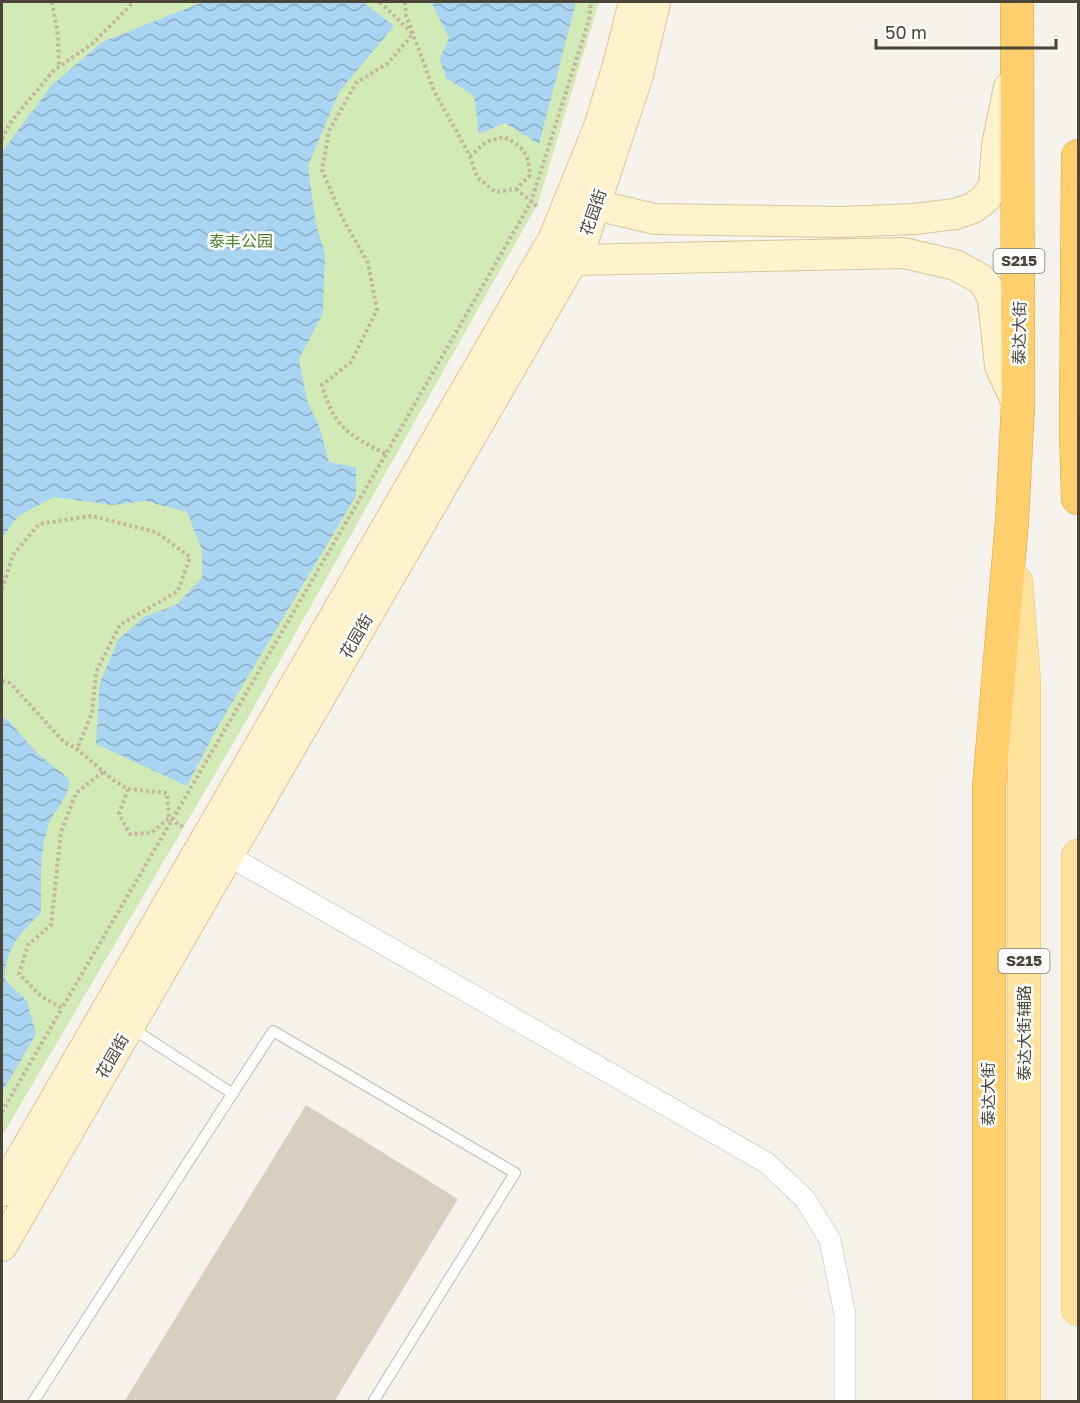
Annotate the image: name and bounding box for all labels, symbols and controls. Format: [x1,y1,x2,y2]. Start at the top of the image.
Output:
scale bar [876,12,1056,50]
text: 50 m [885,21,927,43]
street label: 花园街 [576,186,610,238]
park label: 泰丰公园 [209,231,273,251]
road number: S215 [994,249,1044,273]
street label: 泰达大街 [1008,301,1030,365]
street label: 花园街 [335,610,377,662]
road number: S215 [998,949,1050,973]
street label: 泰达大街辅路 [1014,985,1034,1081]
street label: 花园街 [91,1030,133,1082]
street label: 泰达大街 [978,1062,998,1126]

